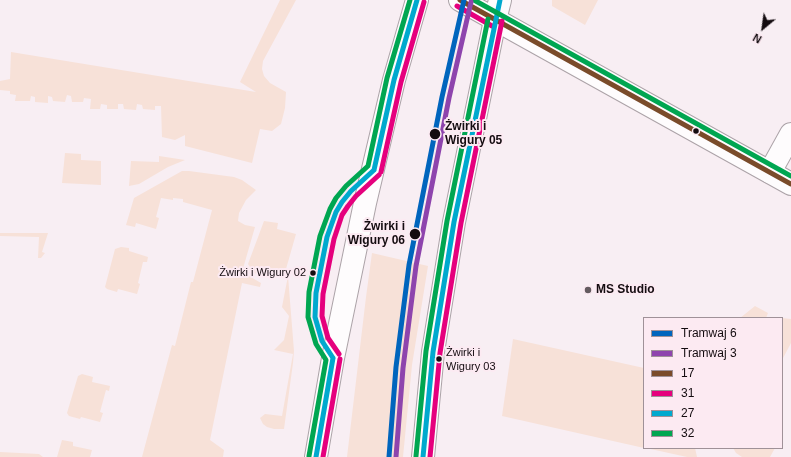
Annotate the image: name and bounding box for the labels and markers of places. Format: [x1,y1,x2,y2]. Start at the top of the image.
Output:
place label: Żwirki i Wigury 05 [445,120,502,148]
unlabelled marker [691,126,701,136]
marker: Żwirki i Wigury 05 [428,127,442,141]
place label: Żwirki i Wigury 06 [348,220,405,248]
marker: Żwirki i Wigury 06 [408,227,422,241]
place label: Żwirki i Wigury 02 [219,266,306,280]
marker: Żwirki i Wigury 02 [308,268,318,278]
place label: MS Studio [596,283,655,297]
marker: MS Studio [583,285,593,295]
place label: Żwirki i Wigury 03 [446,346,496,372]
marker: Żwirki i Wigury 03 [434,354,444,364]

